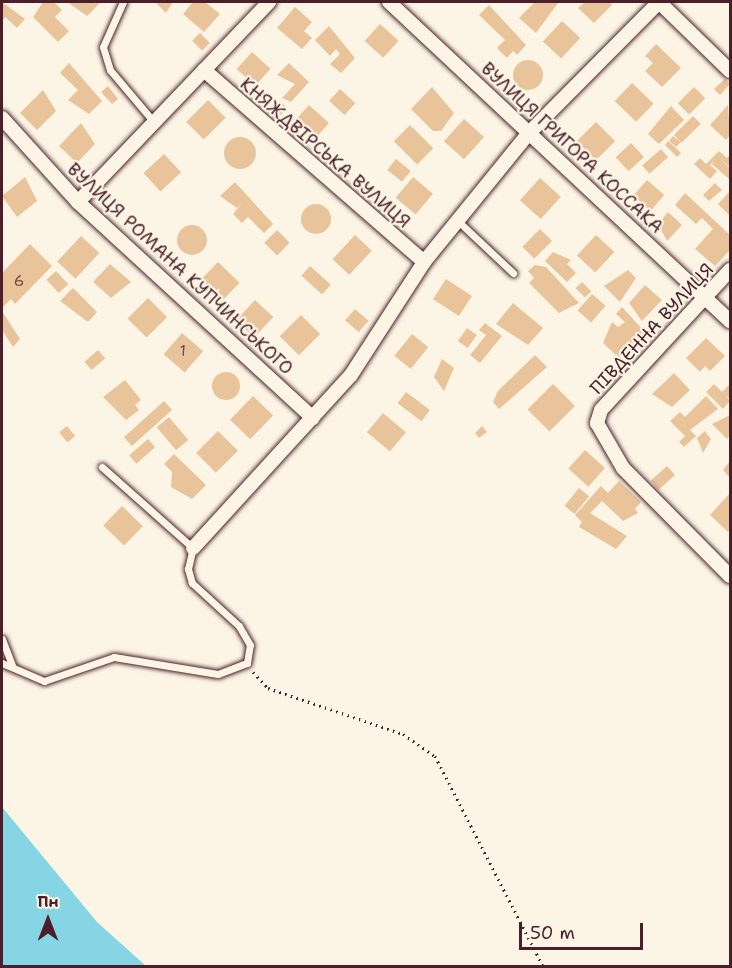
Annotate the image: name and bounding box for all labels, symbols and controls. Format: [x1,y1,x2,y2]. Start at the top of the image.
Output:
street label: ВУЛИЦЯ ГРИГОРА КОССАКА [477,58,667,238]
street label: КНЯЖДВІРСЬКА ВУЛИЦЯ [236,73,414,233]
street label: ВУЛИЦЯ РОМАНА КУПЧИНСЬКОГО [63,159,297,379]
street label: ПІВДЕННА ВУЛИЦЯ [586,259,718,399]
house number: 6 [14,273,24,291]
house number: 1 [180,343,186,361]
north arrow [18,890,78,950]
text: Пн [37,891,59,912]
scale bar [522,911,646,949]
text: 50 m [530,921,575,945]

